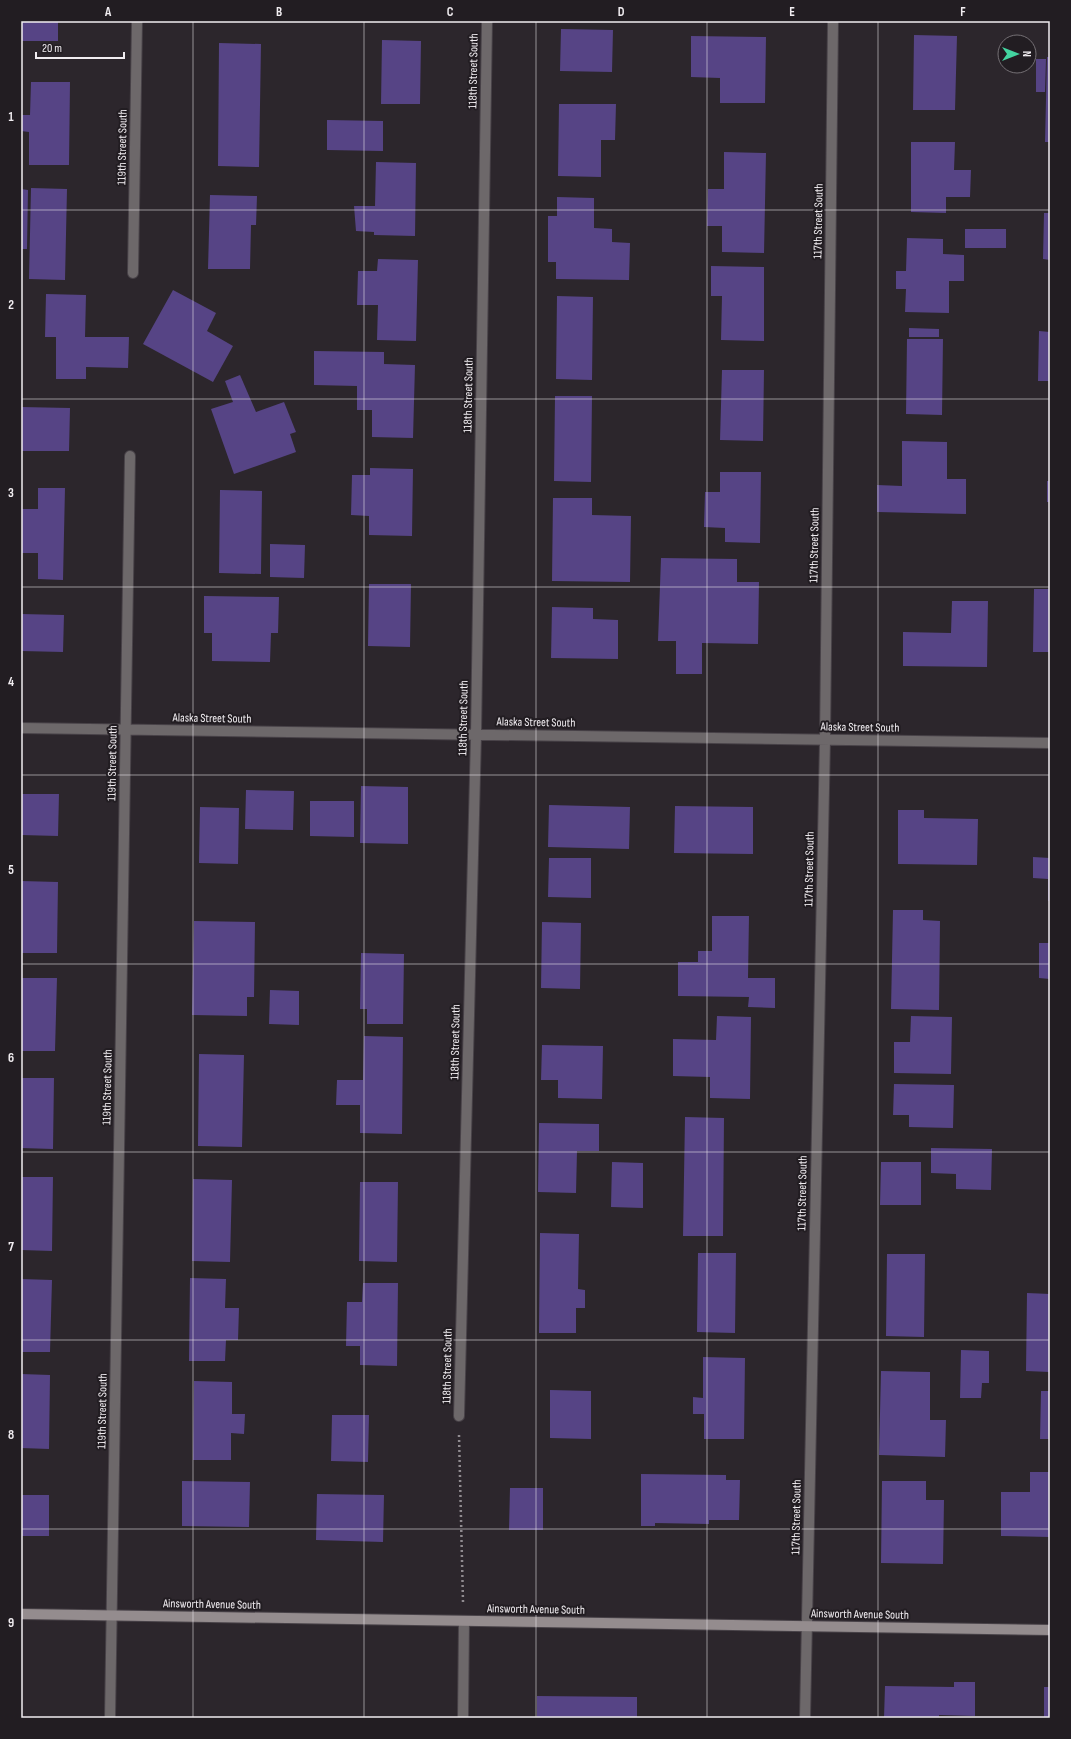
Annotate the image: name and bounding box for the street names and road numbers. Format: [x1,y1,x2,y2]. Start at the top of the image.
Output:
street label: 118th Street South [465,33,482,109]
street label: 119th Street South [114,109,131,185]
street label: 117th Street South [810,183,827,259]
street label: 118th Street South [460,357,477,433]
street label: 117th Street South [806,507,823,583]
street label: 118th Street South [455,680,472,756]
street label: Alaska Street South [171,710,251,727]
street label: Alaska Street South [495,714,575,731]
street label: Alaska Street South [819,719,899,736]
street label: 119th Street South [104,725,121,801]
street label: 117th Street South [801,831,818,907]
street label: 118th Street South [447,1004,464,1080]
street label: 119th Street South [99,1049,116,1125]
street label: 117th Street South [794,1155,811,1231]
street label: 118th Street South [439,1328,456,1404]
street label: 119th Street South [94,1373,111,1449]
street label: 117th Street South [788,1479,805,1555]
street label: Ainsworth Avenue South [162,1596,261,1613]
street label: Ainsworth Avenue South [486,1601,585,1618]
street label: Ainsworth Avenue South [810,1606,909,1623]

